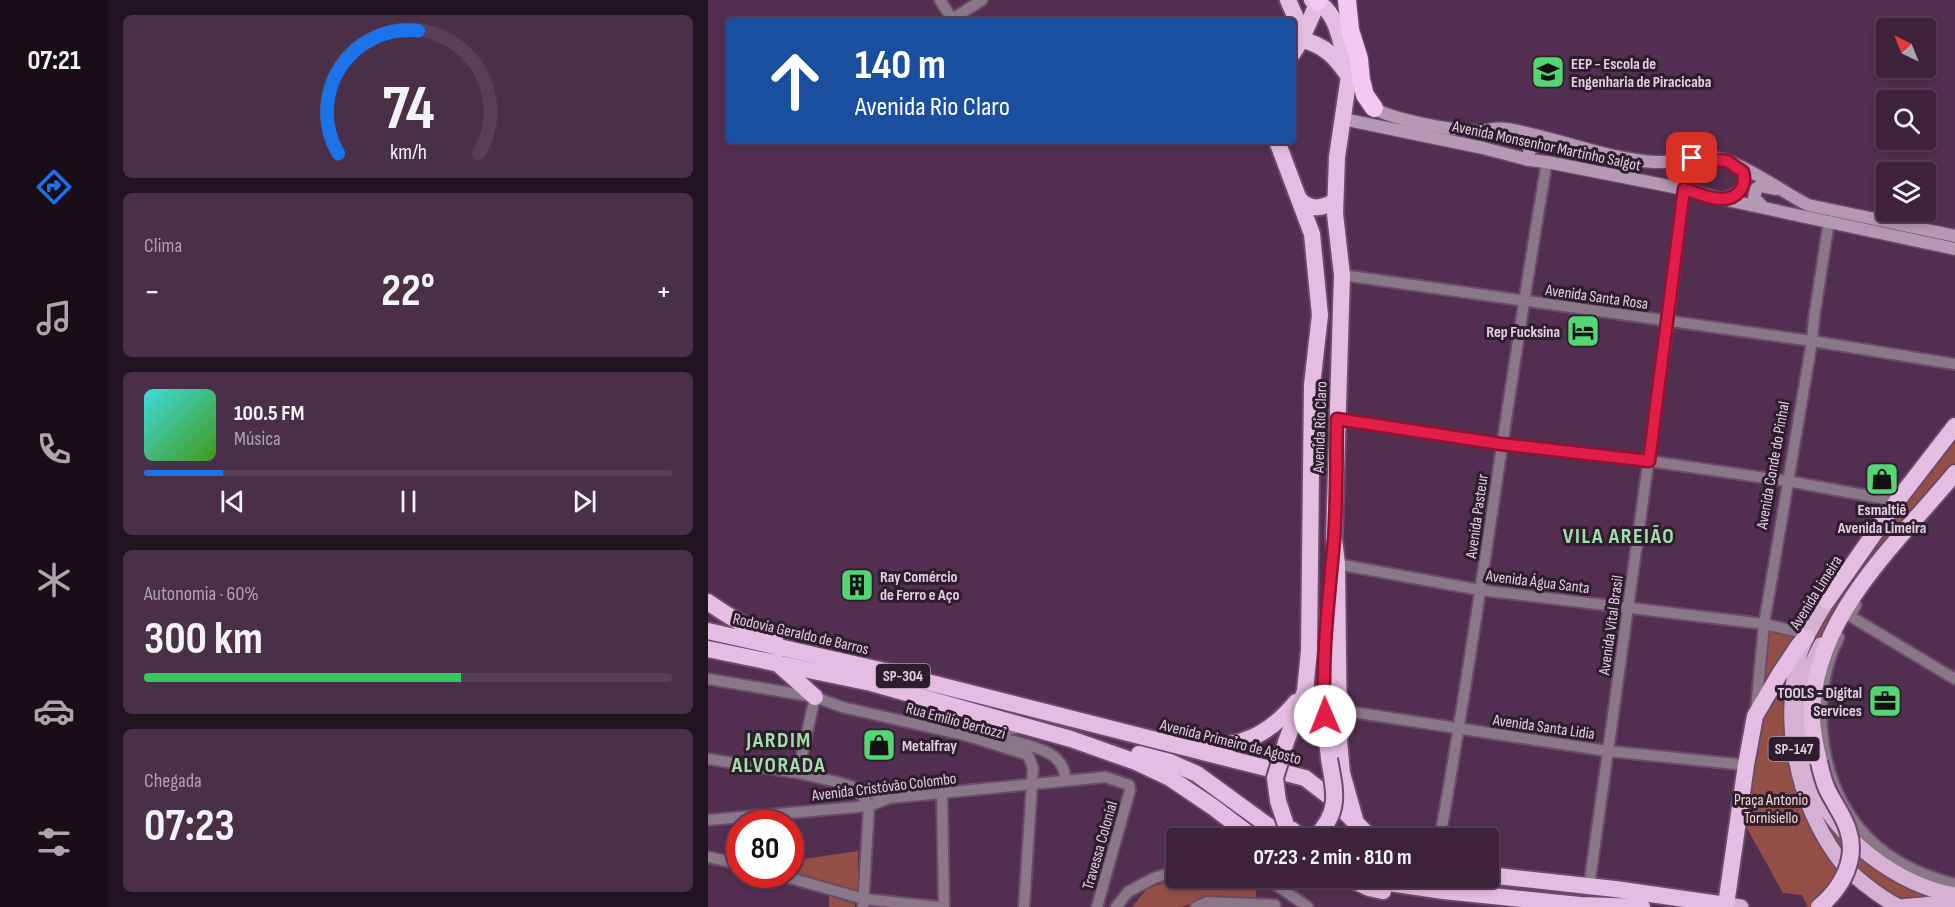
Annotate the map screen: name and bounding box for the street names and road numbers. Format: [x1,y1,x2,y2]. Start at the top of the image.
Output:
street label: Avenida Monsenhor Martinho Salgot [1450,117,1643,176]
street label: Avenida Santa Rosa [1543,281,1649,314]
street label: Avenida Rio Claro [1309,381,1332,474]
street label: Avenida Conde do Pinhal [1753,400,1794,532]
street label: Avenida Pasteur [1462,472,1493,561]
street label: Avenida Limeira [1786,552,1846,634]
street label: Avenida Água Santa [1484,567,1591,598]
street label: Avenida Vital Brasil [1595,574,1628,677]
street label: Rodovia Geraldo de Barros [731,610,871,659]
road number: SP-304 [876,664,930,688]
street label: Rua Emílio Bertozzi [904,699,1007,744]
street label: Avenida Santa Lidia [1491,711,1596,744]
street label: Avenida Primeiro de Agosto [1157,715,1303,769]
road number: SP-147 [1768,737,1820,761]
street label: Avenida Cristóvão Colombo [810,769,957,806]
street label: Travessa Colonial [1079,799,1122,892]

